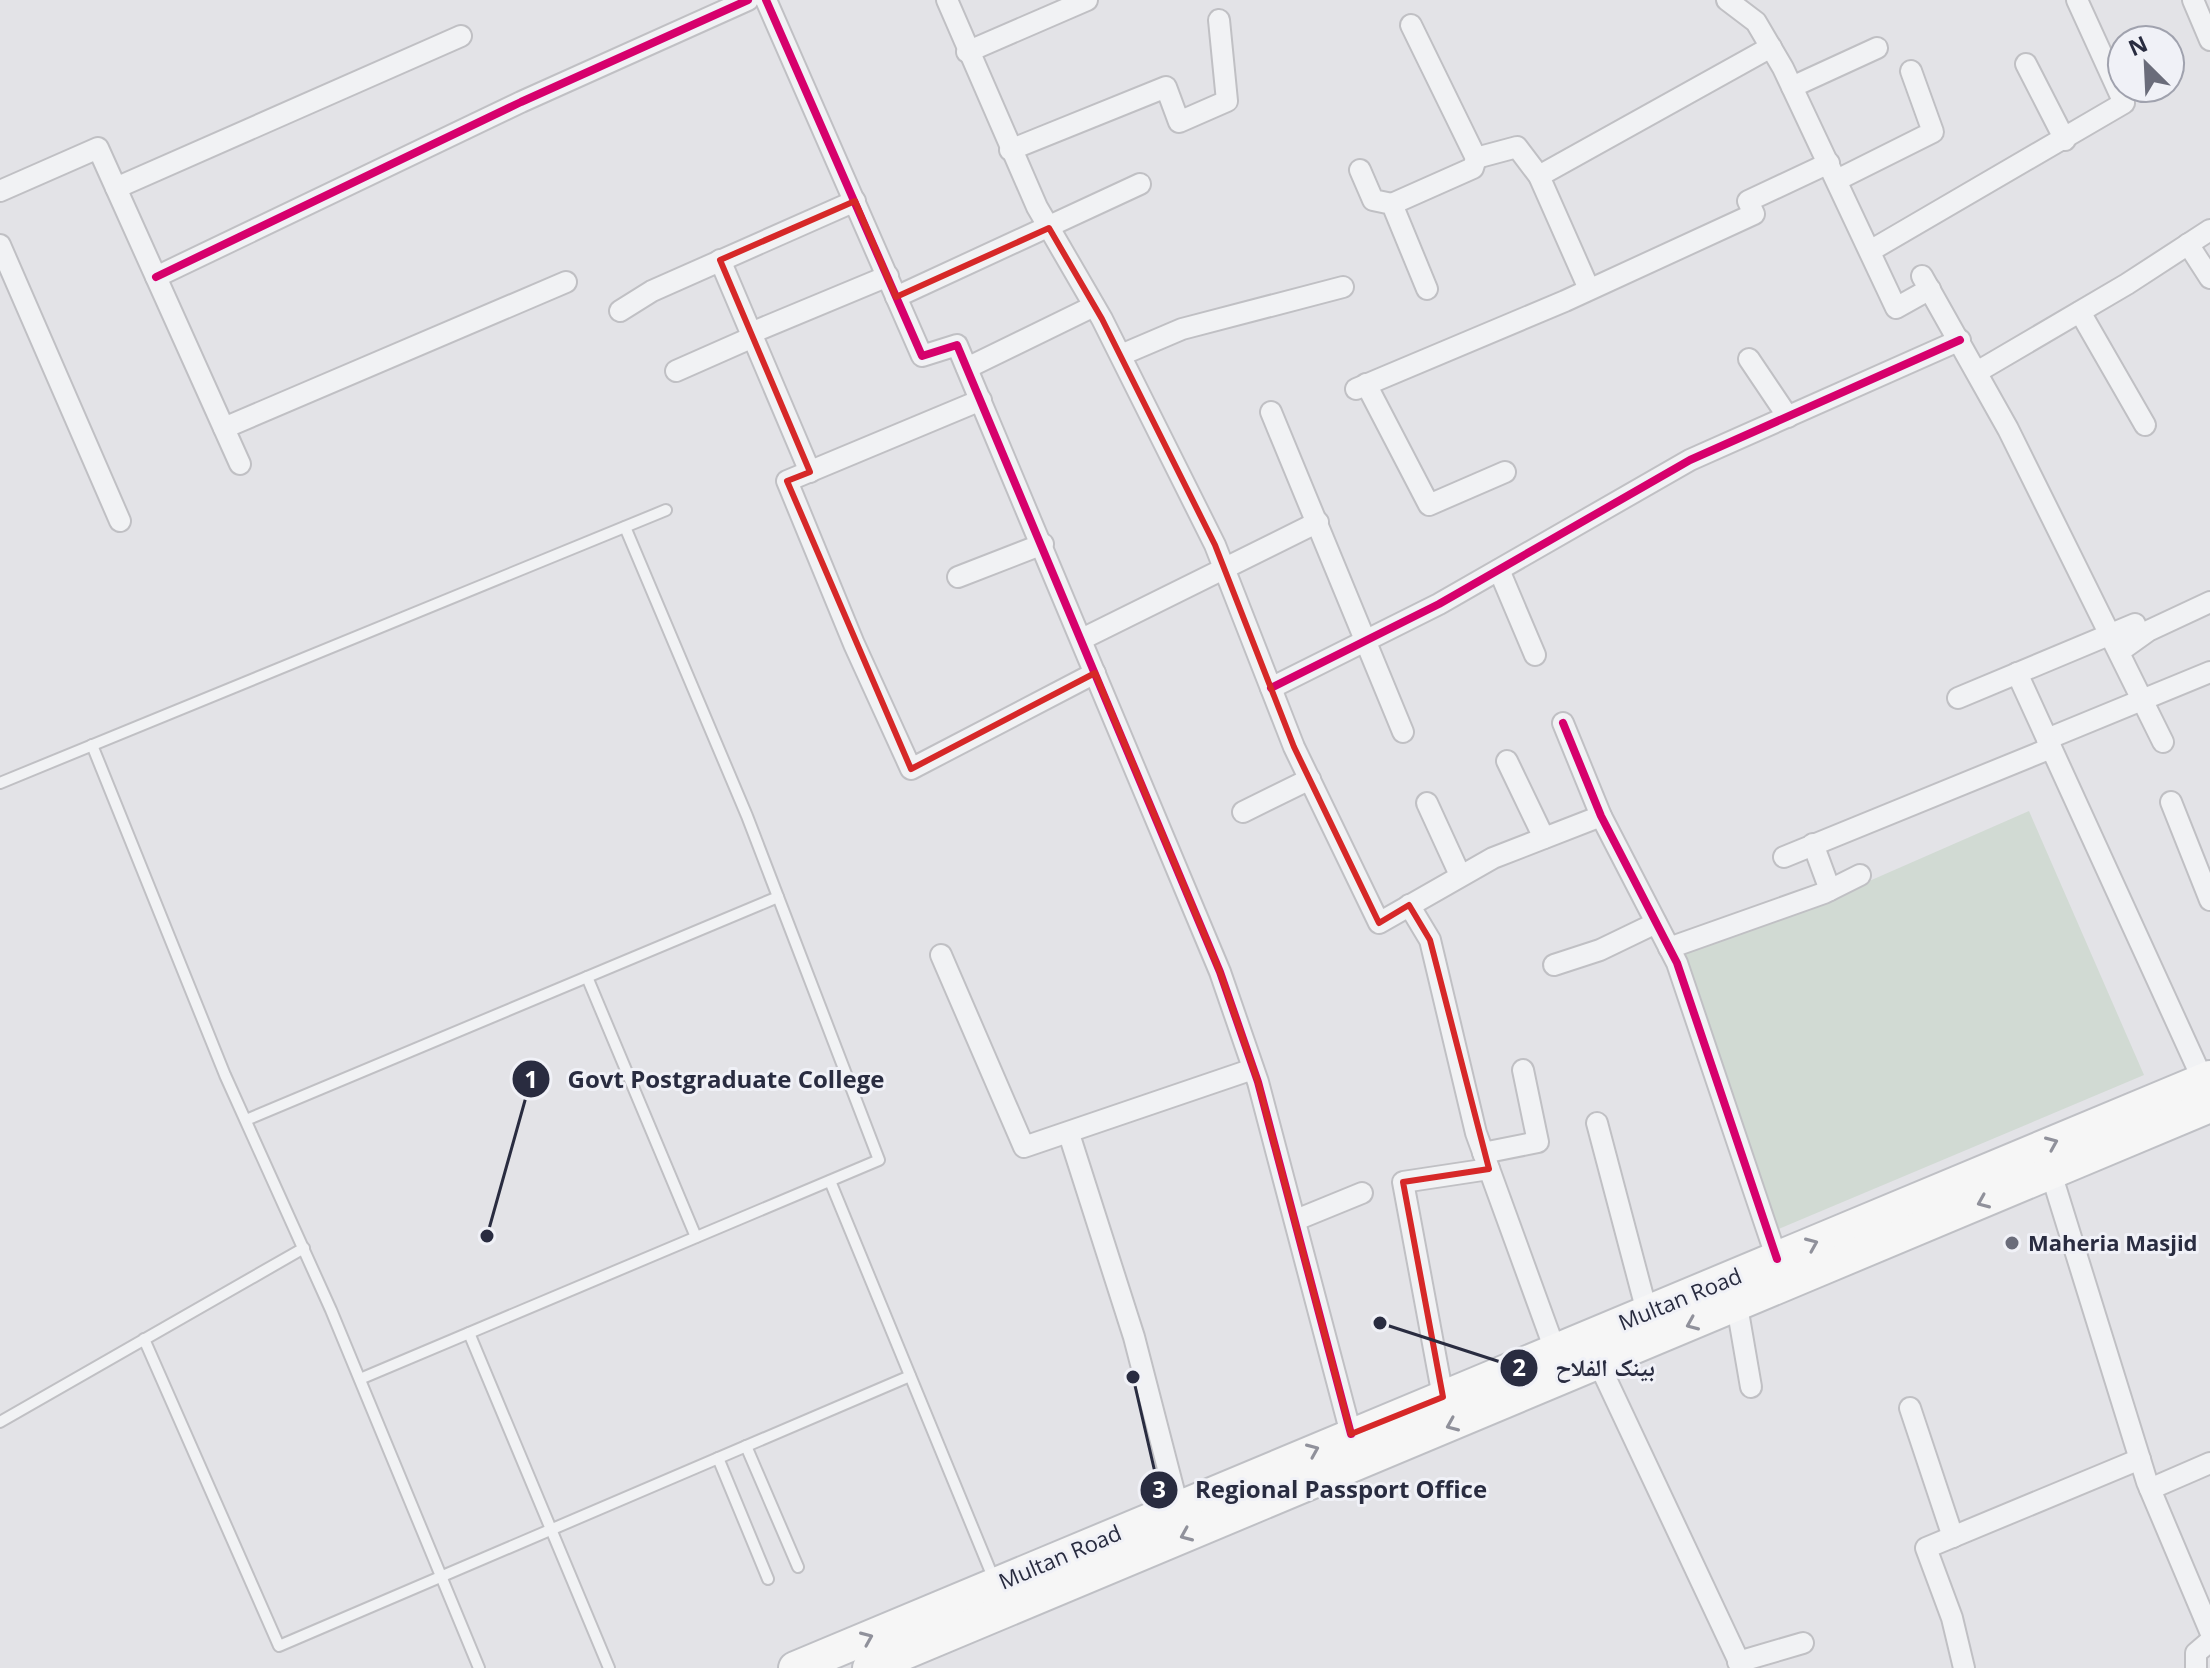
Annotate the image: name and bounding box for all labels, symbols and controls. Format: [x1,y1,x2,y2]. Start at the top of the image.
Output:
north arrow [2106,24,2186,104]
text: N [2123,27,2152,62]
callout: Govt Postgraduate College [511,1055,900,1103]
text: 1 [524,1062,538,1095]
text: Govt Postgraduate College [568,1062,884,1095]
one-way arrow [2044,1137,2058,1153]
one-way arrow [1977,1192,1991,1208]
place label: Maheria Masjid [2028,1227,2198,1257]
marker: Maheria Masjid [2003,1234,2021,1252]
one-way arrow [1804,1237,1818,1253]
street label: Multan Road [1613,1260,1746,1336]
one-way arrow [1686,1315,1700,1331]
callout: بینک الفلاح [1499,1344,1671,1392]
text: 2 [1512,1350,1526,1383]
text: بینک الفلاح [1555,1350,1655,1383]
one-way arrow [1446,1415,1460,1431]
one-way arrow [1305,1444,1319,1460]
callout: Regional Passport Office [1139,1466,1503,1514]
text: 3 [1152,1472,1166,1505]
text: Regional Passport Office [1195,1472,1487,1505]
street label: Multan Road [994,1517,1126,1595]
one-way arrow [1180,1526,1194,1542]
one-way arrow [859,1631,873,1647]

